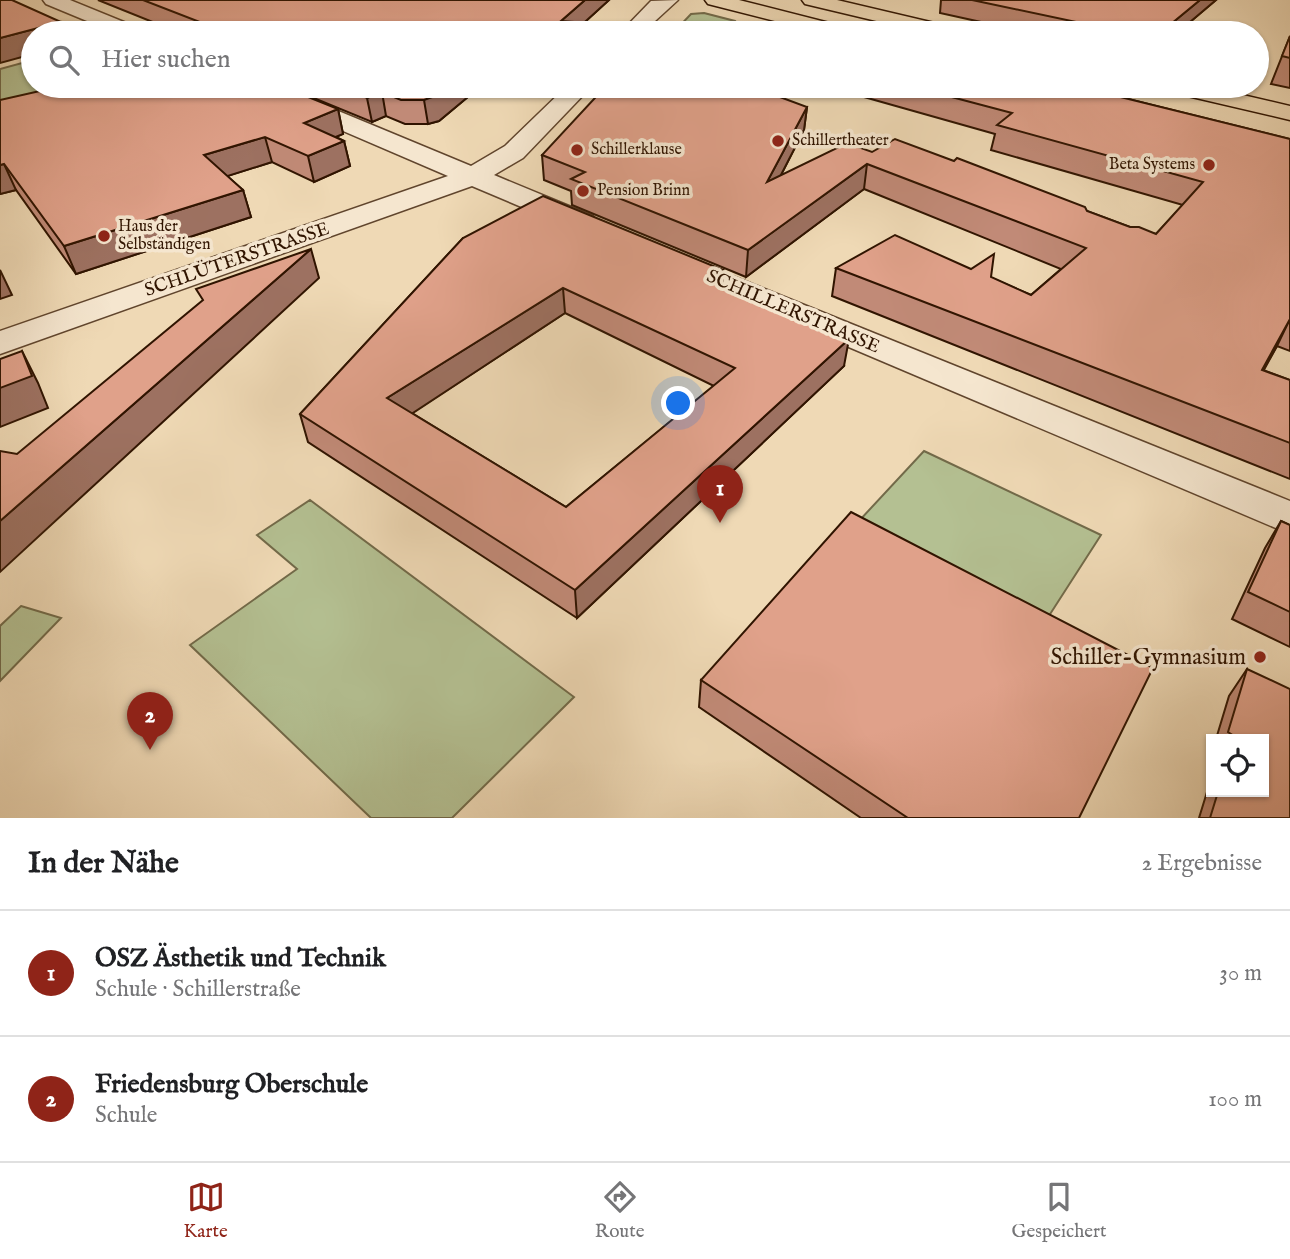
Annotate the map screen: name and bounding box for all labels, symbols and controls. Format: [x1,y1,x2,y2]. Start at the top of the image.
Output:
search box [21,21,1269,98]
icon: search [45,41,83,79]
text: Hier suchen [101,43,231,76]
place label: Schillertheater [792,131,889,151]
marker: Schillertheater [770,133,786,149]
place label: Schillerklause [591,140,682,160]
marker: Schillerklause [569,142,585,158]
place label: Beta Systems [1109,155,1195,175]
marker: Beta Systems [1201,157,1217,173]
place label: Pension Brinn [597,181,691,201]
marker: Pension Brinn [575,183,591,199]
place label: Haus der Selbständigen [118,217,211,255]
street label: SCHLÜTERSTRASSE [142,217,332,303]
marker: Haus der Selbständigen [96,228,112,244]
street label: SCHILLERSTRASSE [703,265,883,359]
your location [661,386,695,420]
pin: 1 [697,465,743,523]
place label: Schiller-Gymnasium [1050,643,1246,672]
marker: Schiller-Gymnasium [1252,649,1268,665]
pin: 2 [127,692,173,750]
map controls [1206,734,1269,797]
button: locate [1206,734,1269,797]
text: In der Nähe [28,845,179,883]
text: 2 Ergebnisse [1141,849,1262,878]
text: OSZ Ästhetik und Technik [95,942,386,975]
text: 1 [47,959,55,988]
text: 30 m [1219,959,1262,988]
text: Schule · Schillerstraße [95,975,301,1004]
text: Friedensburg Oberschule [95,1068,368,1101]
text: 2 [46,1085,56,1114]
text: 100 m [1208,1085,1262,1114]
text: Schule [95,1101,157,1130]
tab: Karte [184,1178,228,1244]
tab: Route [595,1178,644,1244]
tab: Gespeichert [1011,1178,1106,1244]

